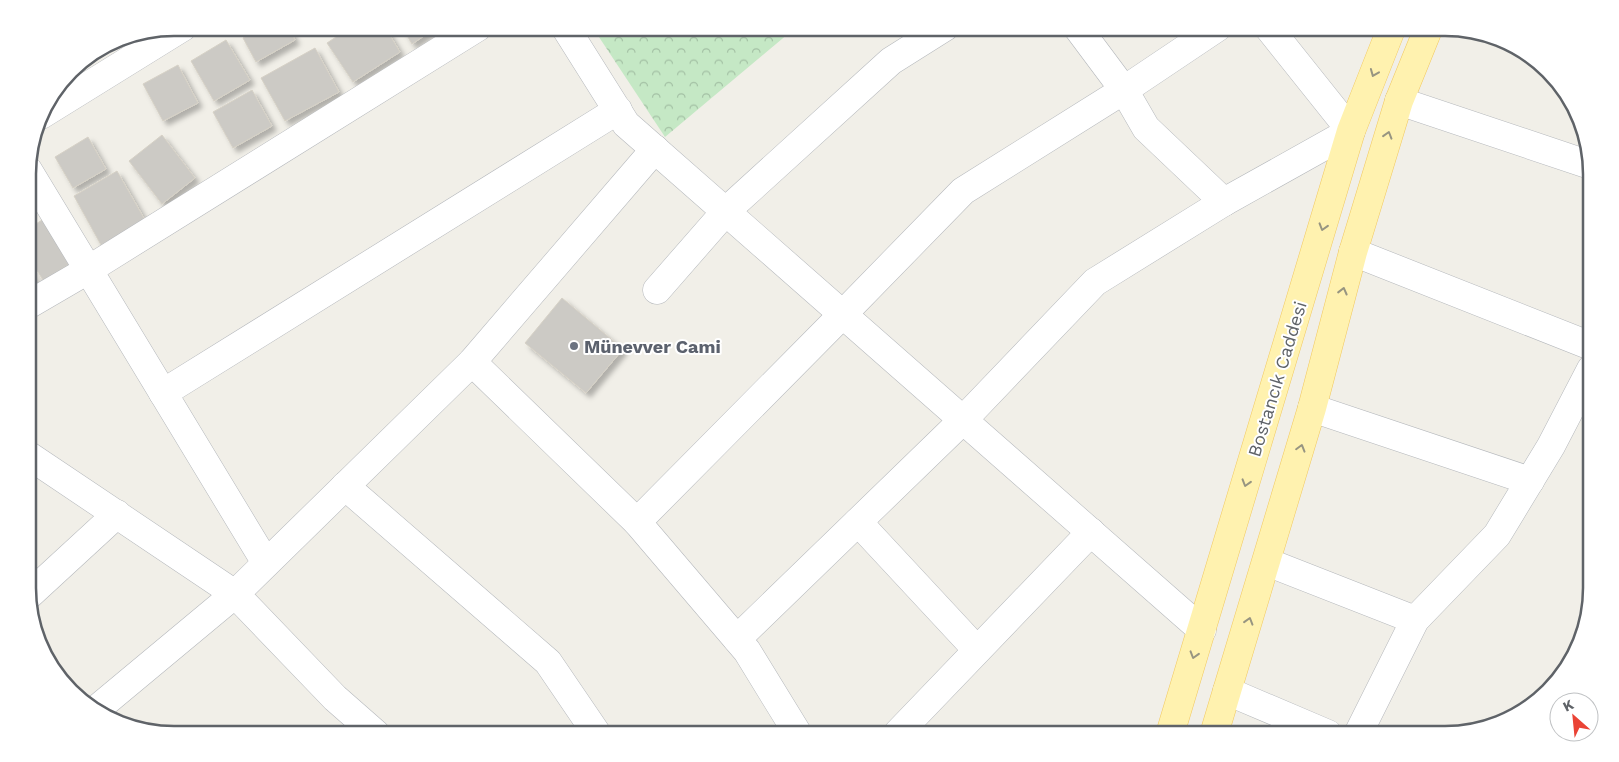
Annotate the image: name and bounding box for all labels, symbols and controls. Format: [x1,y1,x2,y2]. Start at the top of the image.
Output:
one-way arrow [1370,68,1381,77]
one-way arrow [1383,132,1393,140]
one-way arrow [1318,222,1328,230]
one-way arrow [1337,288,1347,296]
street label: Bostancık Caddesi [1243,299,1311,459]
place label: Münevver Cami [584,336,721,357]
marker: Münevver Cami [568,340,580,352]
one-way arrow [1295,445,1305,453]
one-way arrow [1242,478,1252,487]
one-way arrow [1243,617,1253,625]
one-way arrow [1190,651,1200,659]
north arrow [1549,692,1599,742]
text: K [1560,696,1576,715]

